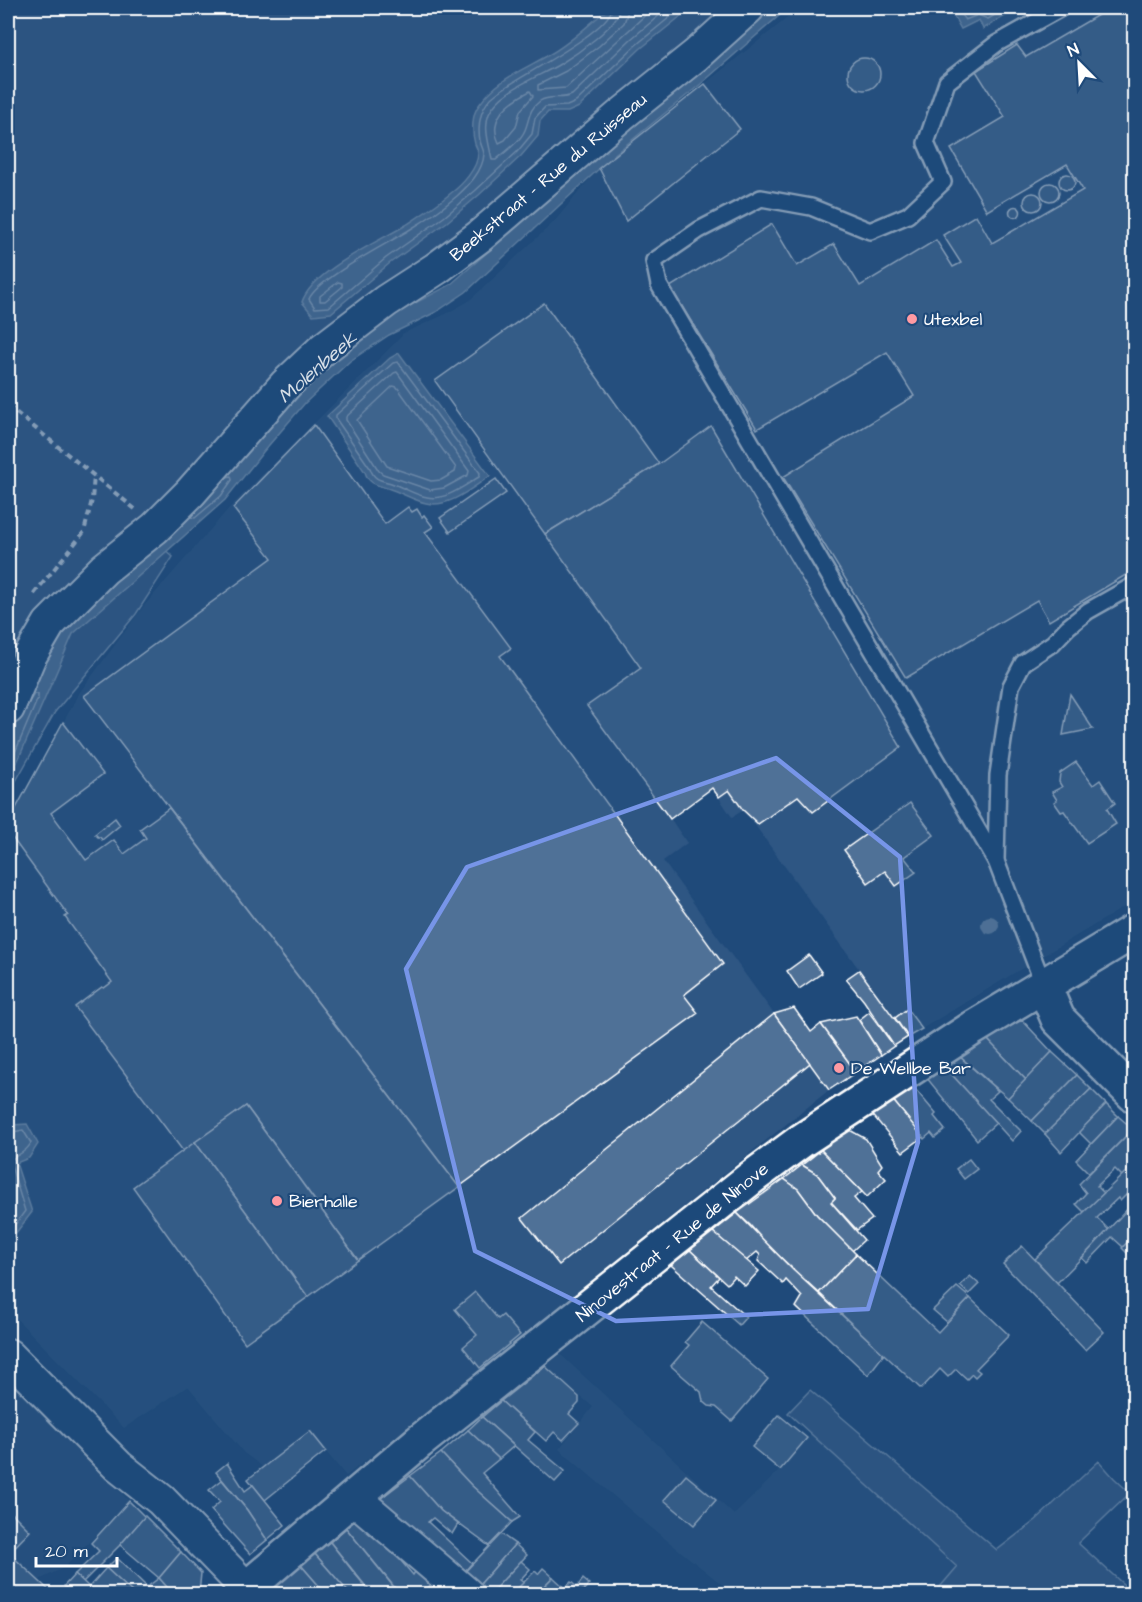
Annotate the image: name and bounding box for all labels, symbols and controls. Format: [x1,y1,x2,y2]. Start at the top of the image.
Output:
north arrow [1049,33,1109,93]
text: N [1064,38,1082,62]
street label: Beekstraat - Rue du Ruisseau [444,87,652,267]
place label: Utexbel [924,307,982,332]
marker: Utexbel [905,312,919,326]
water label: Molenbeek [272,325,364,410]
place label: De Wellbe Bar [851,1056,971,1081]
marker: De Wellbe Bar [832,1061,846,1075]
street label: Ninovestraat - Rue de Ninove [571,1157,774,1328]
place label: Bierhalle [289,1189,358,1214]
marker: Bierhalle [270,1194,284,1208]
scale bar [36,1530,117,1568]
text: 20 m [45,1539,88,1564]

